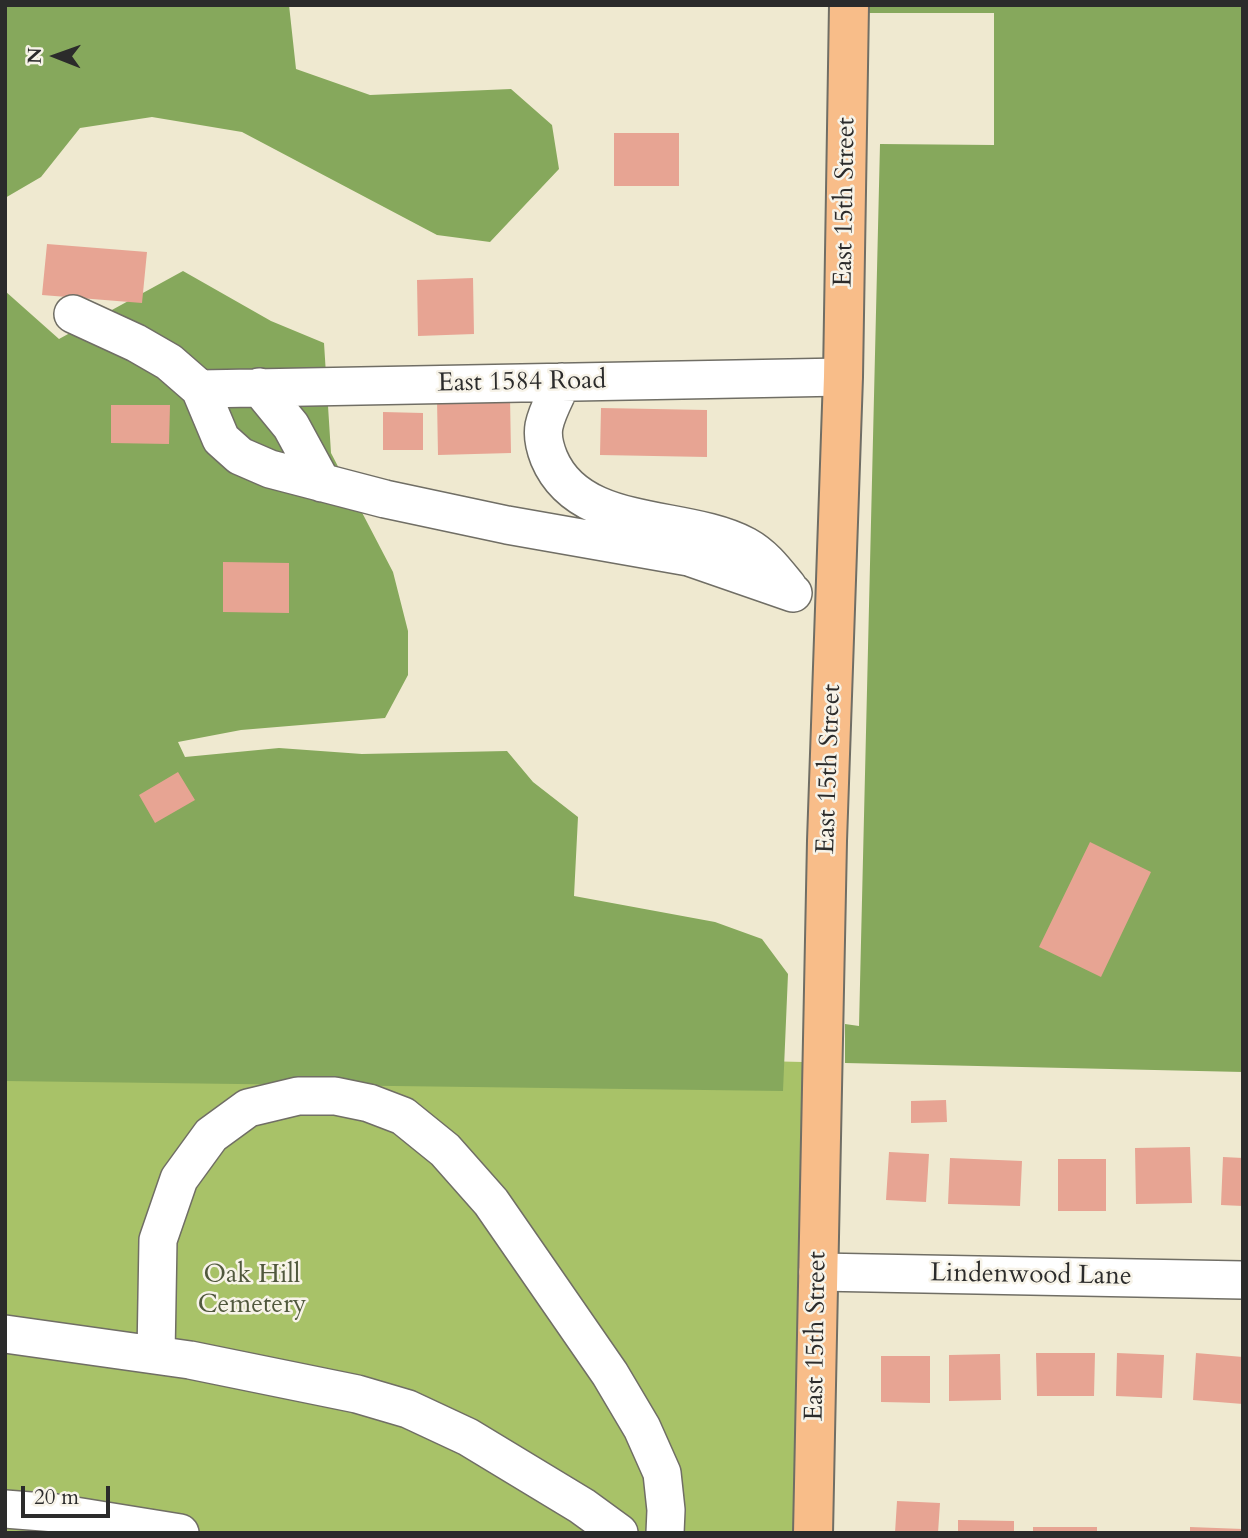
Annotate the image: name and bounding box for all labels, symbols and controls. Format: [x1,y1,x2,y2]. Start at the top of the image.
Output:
north arrow [21,21,91,91]
text: N [22,47,48,64]
street label: East 15th Street [829,117,863,287]
street label: East 1584 Road [437,366,607,400]
street label: East 15th Street [811,684,849,854]
street label: East 15th Street [800,1251,834,1421]
street label: Lindenwood Lane [930,1259,1132,1293]
park label: Oak Hill Cemetery [198,1260,306,1322]
scale bar [24,1472,114,1516]
text: 20 m [34,1483,79,1512]

